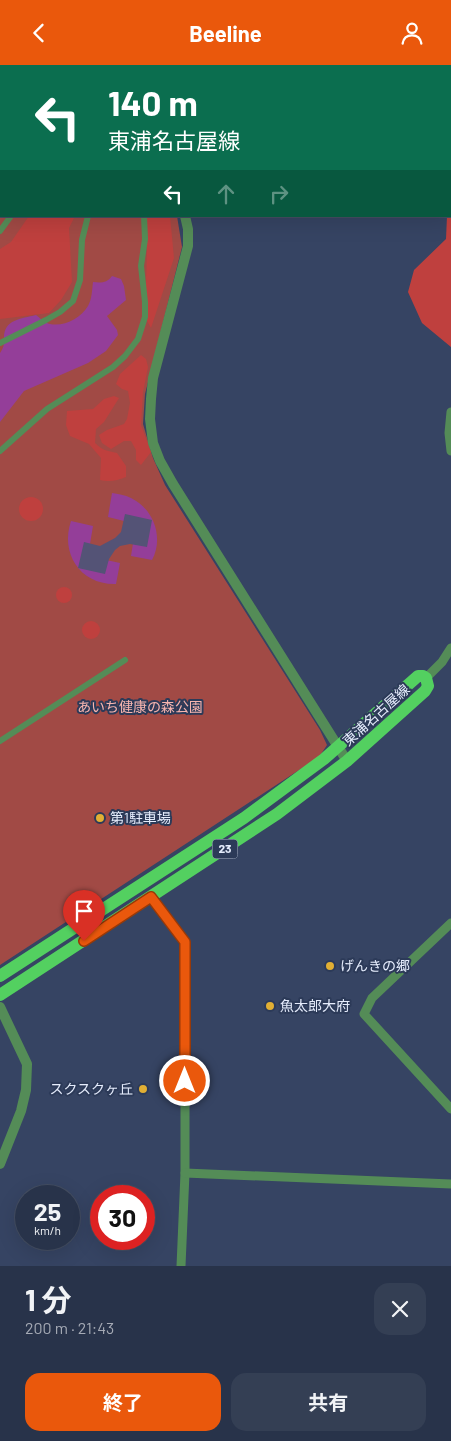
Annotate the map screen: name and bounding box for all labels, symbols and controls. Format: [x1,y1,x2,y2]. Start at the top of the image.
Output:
icon: back [25,19,53,47]
icon: person [398,19,426,47]
text: Beeline [189,20,262,46]
text: 140 m [108,81,198,123]
icon: left [25,85,90,150]
text: 東浦名古屋線 [108,127,240,153]
icon: left [159,180,187,208]
icon: ahead [212,180,240,208]
icon: right [265,180,293,208]
street label: 東浦名古屋線 [339,680,413,749]
park label: あいち健康の森公園 [77,698,203,715]
place label: 第1駐車場 [110,809,171,826]
marker: 第1駐車場 [94,812,106,824]
road number: 23 [212,839,238,859]
pin [63,890,105,941]
icon: arrive [70,897,98,925]
place label: げんきの郷 [340,957,410,974]
marker: げんきの郷 [324,960,336,972]
place label: 魚太郎大府 [280,997,350,1014]
marker: 魚太郎大府 [264,1000,276,1012]
position arrow [158,1054,210,1106]
place label: スクスクヶ丘 [49,1080,133,1097]
marker: スクスクヶ丘 [137,1083,149,1095]
speed limit sign: 30 [90,1185,155,1250]
text: 25 [34,1196,61,1226]
text: km/h [34,1223,61,1237]
text: 1 分 [25,1281,72,1317]
button: close [374,1283,426,1335]
text: 200 m · 21:43 [25,1318,114,1337]
button: 終了 [25,1373,221,1431]
button: 共有 [231,1373,426,1431]

